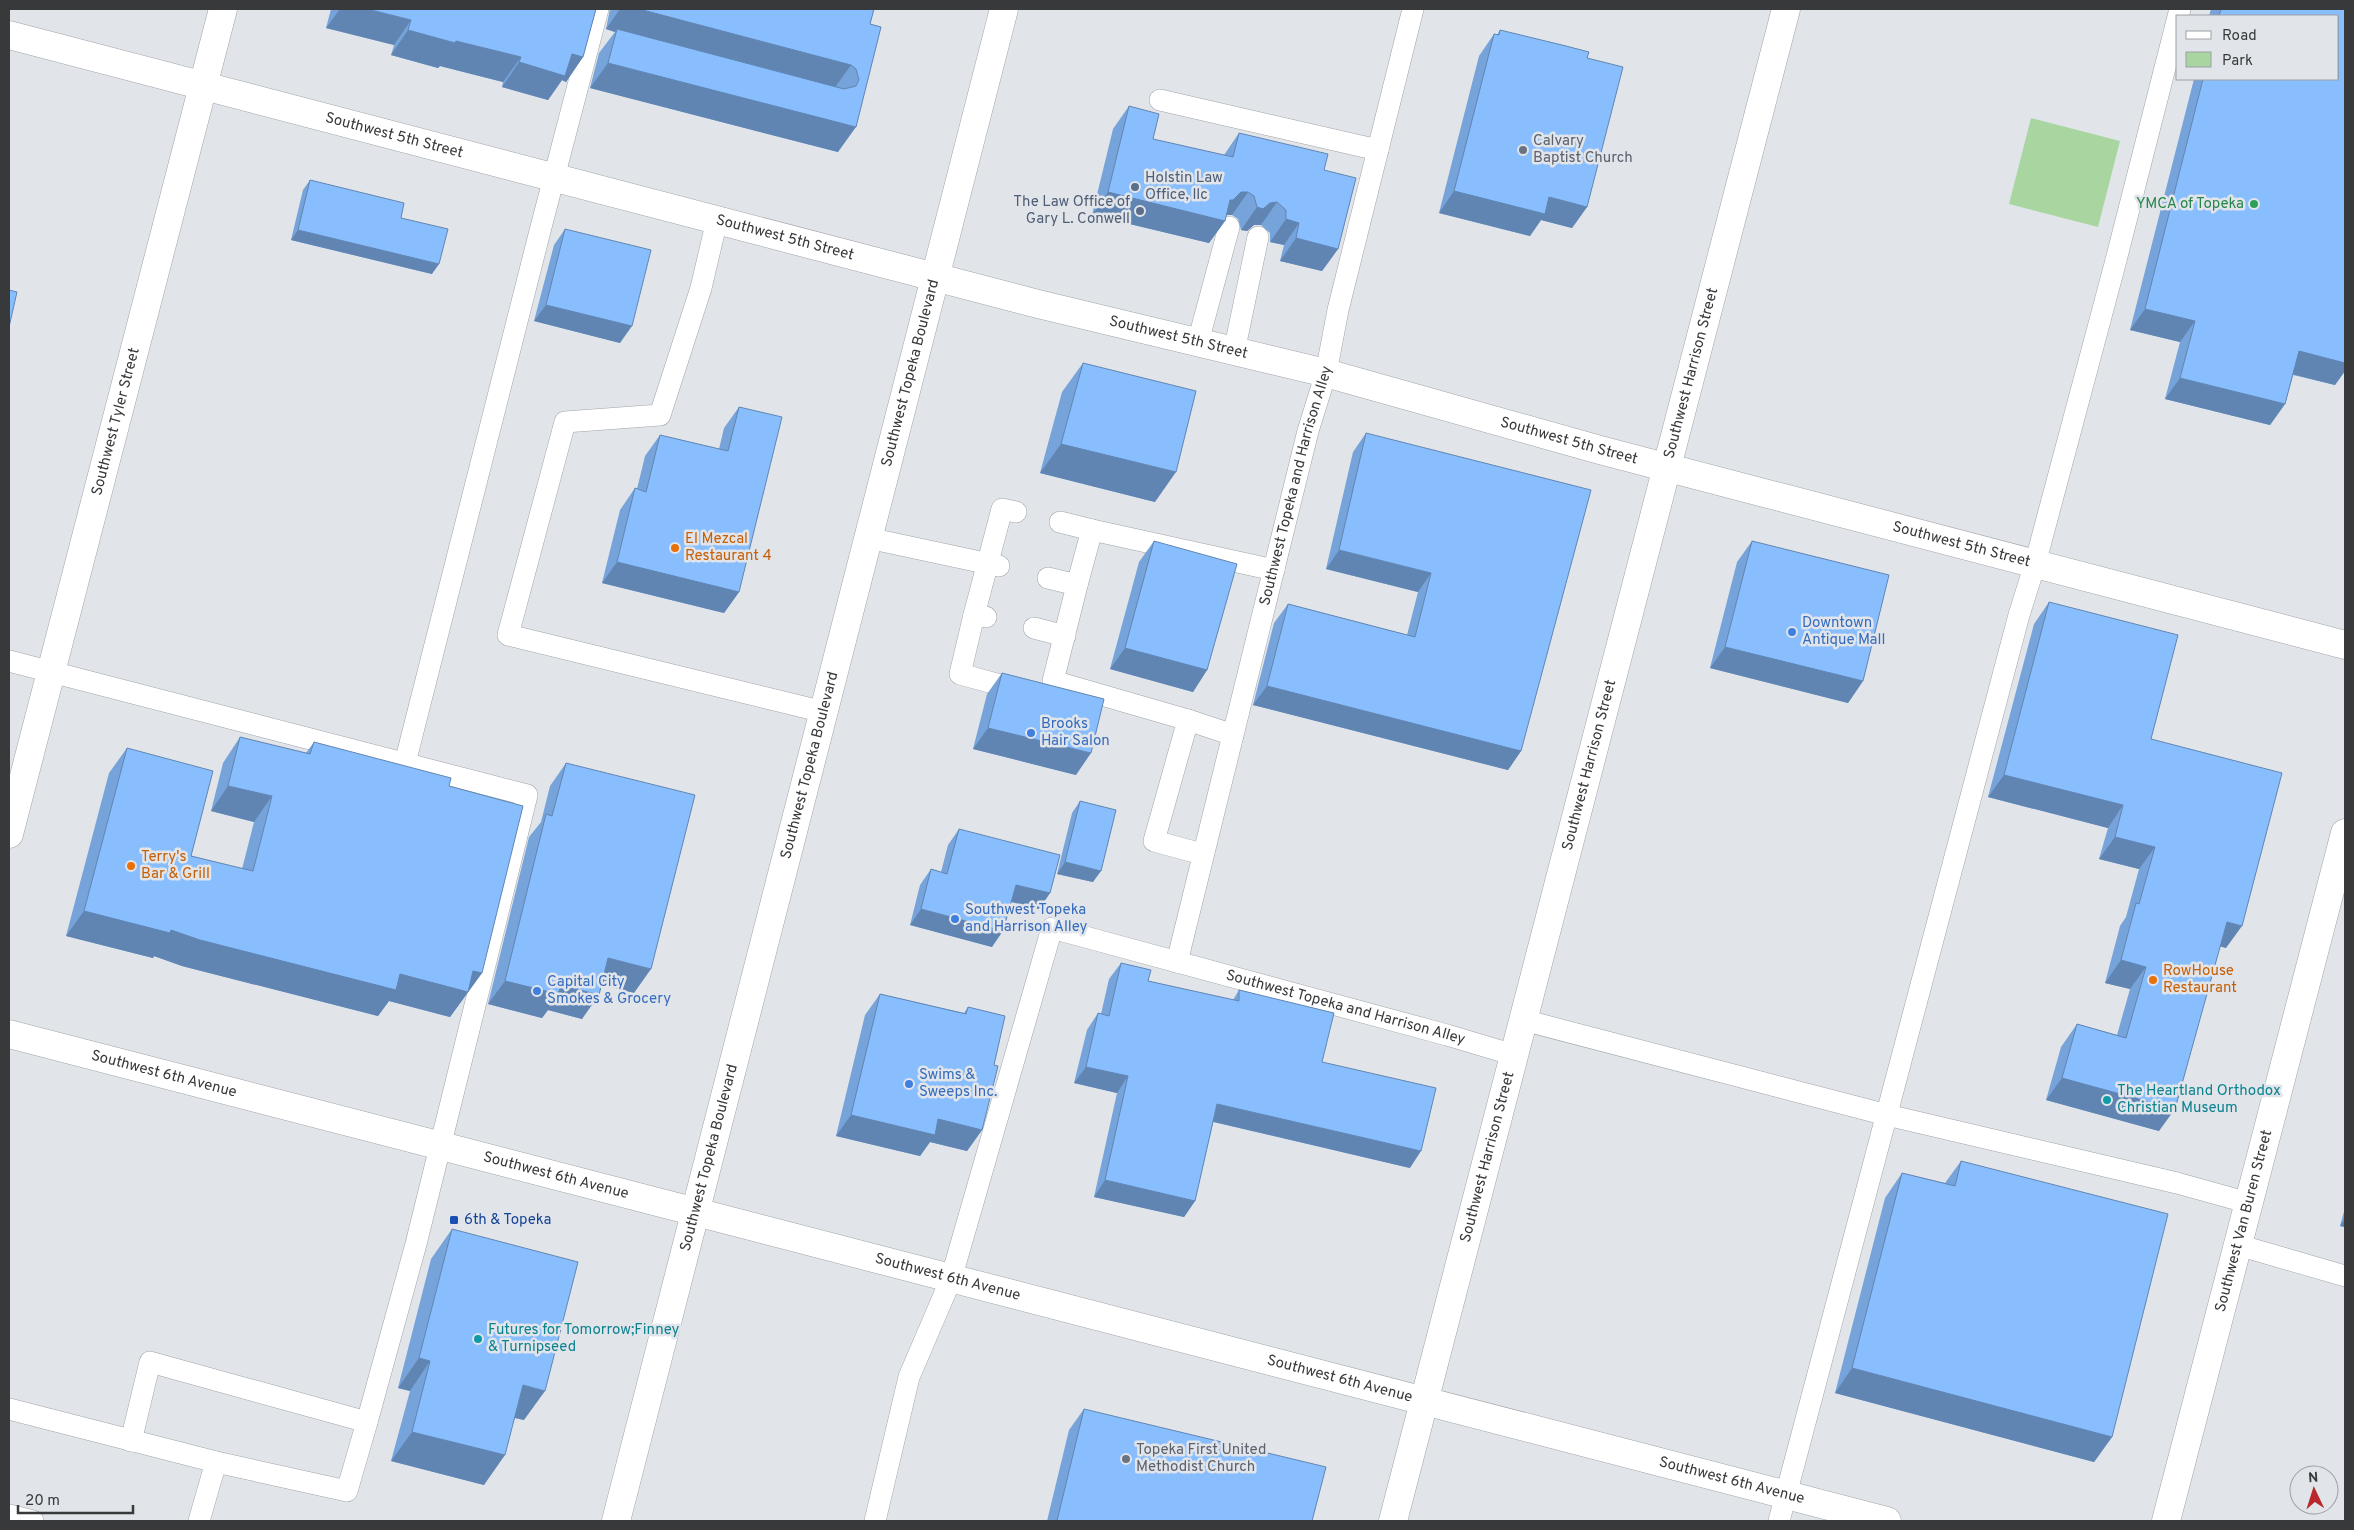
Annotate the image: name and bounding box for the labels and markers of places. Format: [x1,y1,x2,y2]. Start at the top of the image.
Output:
place label: Calvary Baptist Church [1533,132,1633,168]
marker: Calvary Baptist Church [1517,144,1529,156]
place label: Holstin Law Office, llc [1145,169,1223,205]
marker: Holstin Law Office, llc [1129,181,1141,193]
place label: The Law Office of Gary L. Conwell [1013,193,1130,229]
place label: YMCA of Topeka [2136,195,2244,214]
marker: YMCA of Topeka [2248,198,2260,210]
marker: The Law Office of Gary L. Conwell [1134,205,1146,217]
place label: El Mezcal Restaurant 4 [685,530,772,566]
marker: El Mezcal Restaurant 4 [669,542,681,554]
place label: Downtown Antique Mall [1802,614,1885,650]
marker: Downtown Antique Mall [1786,626,1798,638]
place label: Brooks Hair Salon [1041,715,1110,751]
marker: Brooks Hair Salon [1025,727,1037,739]
place label: Terry's Bar & Grill [141,848,210,884]
marker: Terry's Bar & Grill [125,860,137,872]
place label: Southwest Topeka and Harrison Alley [965,901,1088,937]
marker: Southwest Topeka and Harrison Alley [949,913,961,925]
place label: RowHouse Restaurant [2163,962,2237,998]
place label: Capital City Smokes & Grocery [547,973,671,1009]
marker: RowHouse Restaurant [2147,974,2159,986]
marker: Capital City Smokes & Grocery [531,985,543,997]
place label: Swims & Sweeps Inc. [919,1066,998,1102]
marker: Swims & Sweeps Inc. [903,1078,915,1090]
place label: The Heartland Orthodox Christian Museum [2117,1082,2281,1118]
marker: The Heartland Orthodox Christian Museum [2101,1094,2113,1106]
place label: 6th & Topeka [464,1211,551,1230]
marker: 6th & Topeka [448,1214,460,1226]
place label: Futures for Tomorrow;Finney & Turnipseed [488,1321,680,1357]
marker: Futures for Tomorrow;Finney & Turnipseed [472,1333,484,1345]
place label: Topeka First United Methodist Church [1136,1441,1266,1477]
marker: Topeka First United Methodist Church [1120,1453,1132,1465]

